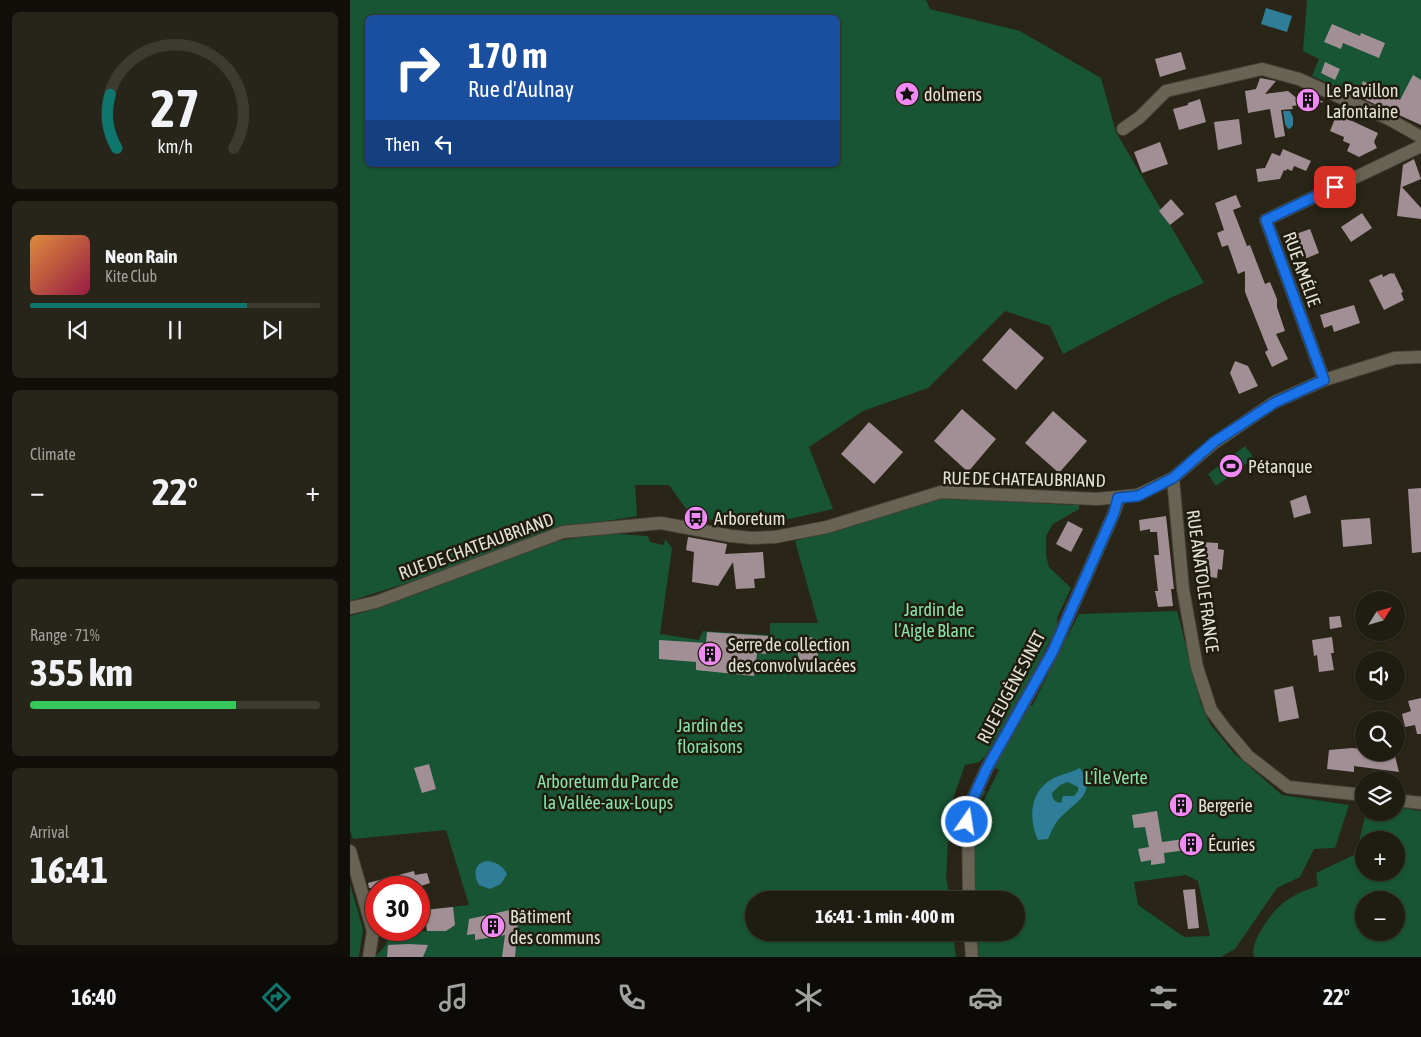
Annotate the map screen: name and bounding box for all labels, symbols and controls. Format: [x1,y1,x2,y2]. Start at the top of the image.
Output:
icon: right [385,35,450,100]
text: 170 m [468,35,547,75]
text: Rue d'Aulnay [468,76,574,102]
text: 27 [151,78,199,138]
place label: Le Pavillon Lafontaine [1326,80,1399,122]
place icon: dolmens [894,81,920,107]
place label: dolmens [924,84,982,105]
building icon: Le Pavillon Lafontaine [1295,87,1321,113]
icon: left [430,130,458,158]
text: Then [385,133,420,155]
text: km/h [157,136,193,157]
pin [1314,166,1356,208]
icon: arrive [1321,173,1349,201]
street label: RUE AMÉLIE [1279,229,1325,309]
text: Neon Rain [105,245,177,267]
text: Kite Club [105,267,157,285]
icon: previous [64,316,92,344]
icon: pause [161,316,189,344]
icon: next [258,316,286,344]
text: Climate [30,445,76,463]
sports icon: Pétanque [1218,453,1244,479]
place label: Pétanque [1248,456,1313,477]
street label: RUE DE CHATEAUBRIAND [942,467,1106,491]
text: 22° [152,470,198,513]
text: − [30,475,45,507]
text: + [305,475,320,507]
bus stop icon: Arboretum [683,505,709,531]
street label: RUE DE CHATEAUBRIAND [396,508,556,584]
place label: Arboretum [714,508,785,529]
street label: RUE ANATOLE FRANCE [1183,508,1223,654]
north arrow [1355,591,1405,641]
map controls [1355,591,1405,941]
park label: Jardin de l’Aigle Blanc [894,599,975,641]
text: Range · 71% [30,626,100,644]
street label: RUE EUGÈNE SINET [973,627,1050,747]
place label: Serre de collection des convolvulacées [728,634,856,676]
building icon: Serre de collection des convolvulacées [697,641,723,667]
text: 355 km [30,651,133,694]
button: sound [1355,651,1405,701]
button: search [1355,711,1405,761]
park label: Jardin des floraisons [677,715,743,757]
park label: L'Île Verte [1084,767,1148,788]
park label: Arboretum du Parc de la Vallée-aux-Loups [537,771,679,813]
button: layers [1355,771,1405,821]
building icon: Bergerie [1168,792,1194,818]
position arrow [940,795,992,847]
place label: Bergerie [1198,795,1253,816]
text: Arrival [30,823,69,841]
building icon: Écuries [1178,831,1204,857]
button: + [1355,831,1405,881]
place label: Écuries [1208,834,1255,855]
text: 16:41 [30,848,108,891]
speed limit sign: 30 [365,876,430,941]
button: − [1355,891,1405,941]
text: 16:41 · 1 min · 400 m [815,905,955,927]
place label: Bâtiment des communs [510,906,600,948]
building icon: Bâtiment des communs [480,913,506,939]
icon: directions [259,980,294,1015]
icon: music [436,980,471,1015]
icon: phone [614,980,649,1015]
icon: climate [791,980,826,1015]
icon: car [968,980,1003,1015]
icon: filters [1146,980,1181,1015]
text: 16:40 [71,984,116,1010]
text: 22° [1323,984,1350,1010]

